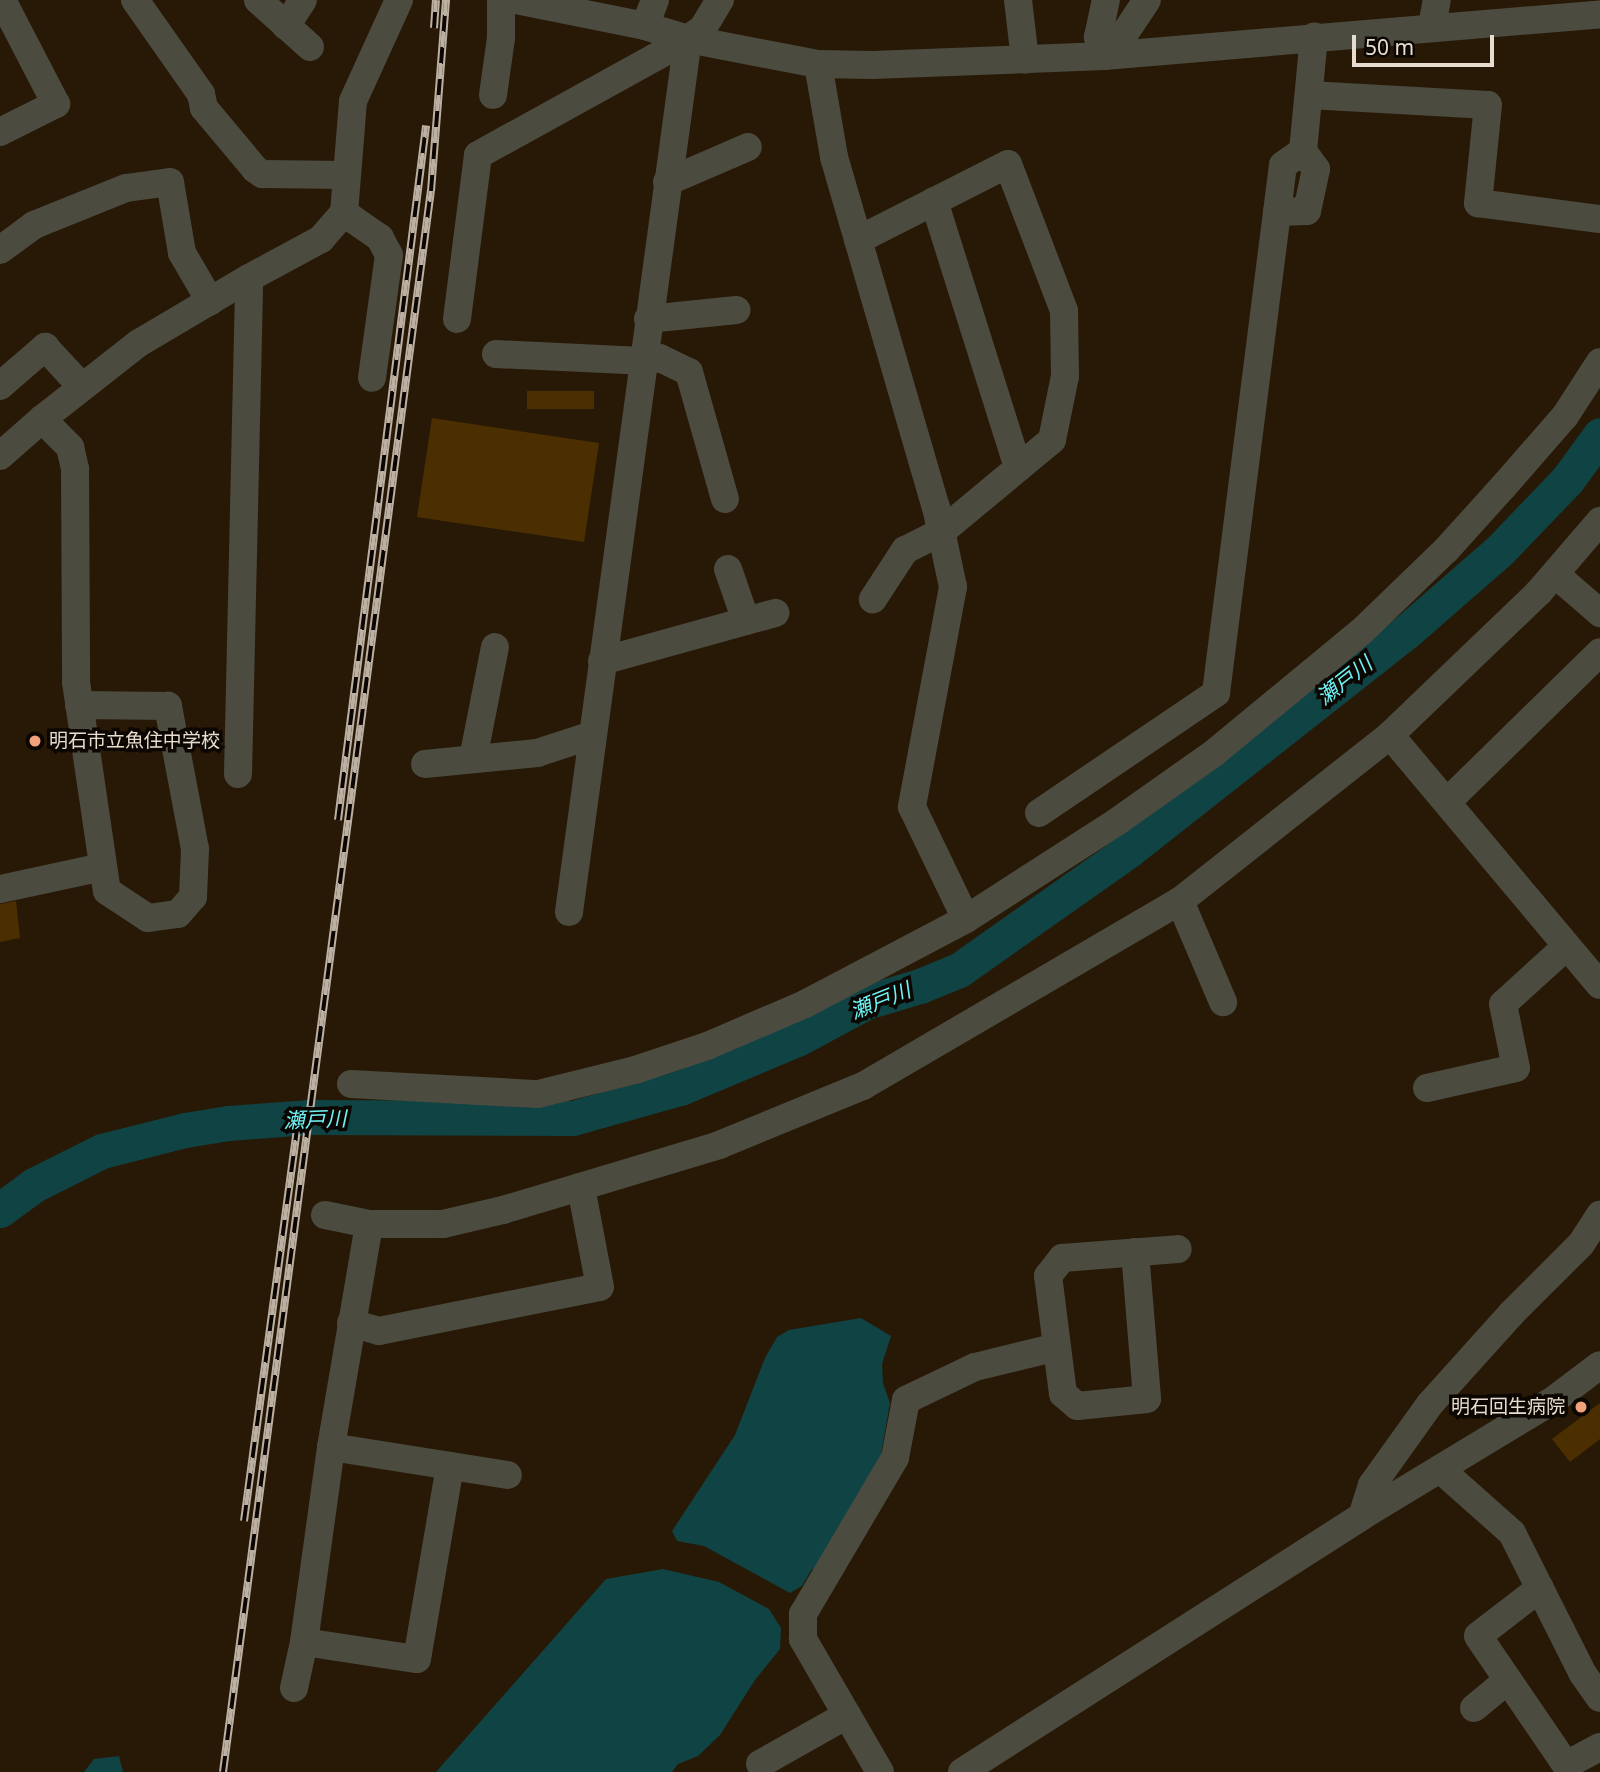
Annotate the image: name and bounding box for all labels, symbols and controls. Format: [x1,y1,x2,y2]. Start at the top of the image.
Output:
scale bar [1355,21,1497,65]
text: 50 m [1365,33,1414,61]
water label: 瀬戸川 [1311,651,1377,709]
place label: 明石市立魚住中学校 [49,730,220,752]
marker: 明石市立魚住中学校 [27,733,43,749]
water label: 瀬戸川 [846,977,914,1023]
water label: 瀬戸川 [283,1105,347,1133]
place label: 明石回生病院 [1451,1396,1565,1418]
marker: 明石回生病院 [1571,1397,1591,1417]

